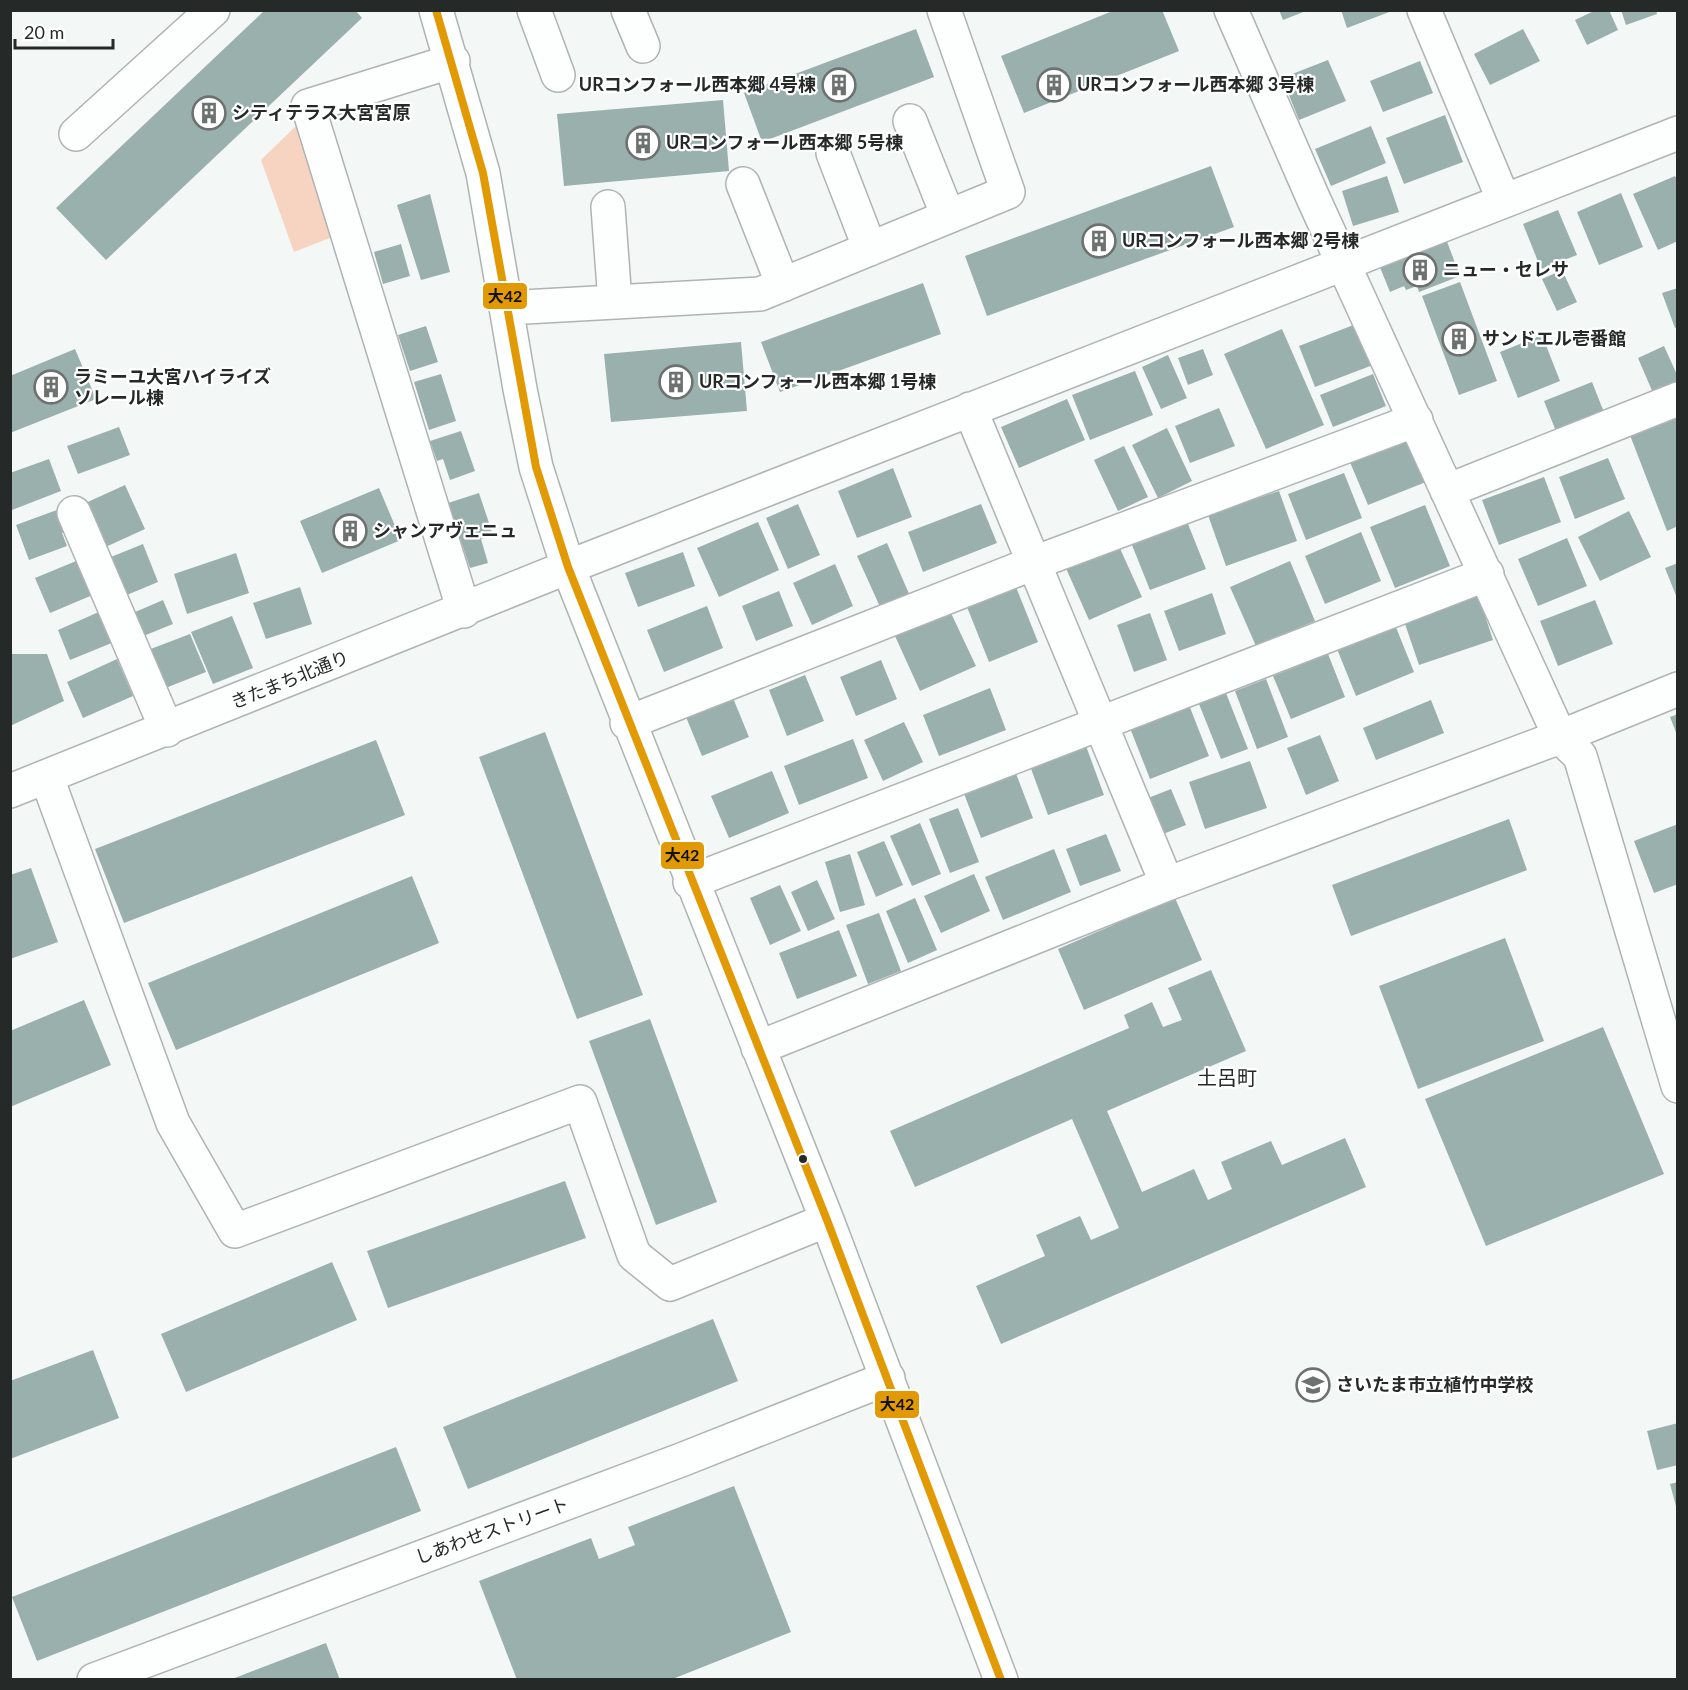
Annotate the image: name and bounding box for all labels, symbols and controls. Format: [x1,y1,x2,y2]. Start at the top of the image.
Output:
scale bar [15,12,112,50]
text: 20 m [24,21,64,43]
building icon: URコンフォール西本郷 4号棟 [821,67,857,103]
building icon: URコンフォール西本郷 3号棟 [1036,67,1072,103]
place label: URコンフォール西本郷 4号棟 [579,73,816,95]
place label: URコンフォール西本郷 3号棟 [1077,73,1314,95]
building icon: シティテラス大宮宮原 [191,95,227,131]
place label: シティテラス大宮宮原 [232,101,411,123]
building icon: URコンフォール西本郷 5号棟 [625,125,661,161]
place label: URコンフォール西本郷 5号棟 [666,131,903,153]
building icon: URコンフォール西本郷 2号棟 [1081,223,1117,259]
place label: URコンフォール西本郷 2号棟 [1122,229,1359,251]
building icon: ニュー・セレサ [1402,252,1438,288]
place label: ニュー・セレサ [1443,258,1569,280]
line badge: 大42 [482,282,528,310]
text: 大42 [488,286,522,305]
building icon: サンドエル壱番館 [1441,321,1477,357]
place label: サンドエル壱番館 [1482,327,1626,349]
building icon: URコンフォール西本郷 1号棟 [658,364,694,400]
place label: ラミーユ大宮ハイライズ ソレール棟 [74,365,271,408]
building icon: ラミーユ大宮ハイライズ ソレール棟 [33,369,69,405]
place label: URコンフォール西本郷 1号棟 [699,370,936,392]
building icon: シャンアヴェニュ [332,513,368,549]
place label: シャンアヴェニュ [373,519,517,541]
street label: きたまち北通り [227,645,352,713]
line badge: 大42 [660,841,705,870]
text: 大42 [665,845,699,864]
district label: 土呂町 [1197,1065,1257,1089]
unlabelled marker [797,1153,809,1165]
school or university icon: さいたま市立植竹中学校 [1295,1367,1331,1403]
place label: さいたま市立植竹中学校 [1336,1373,1533,1395]
line badge: 大42 [874,1390,920,1419]
text: 大42 [880,1394,914,1413]
street label: しあわせストリート [412,1492,572,1568]

